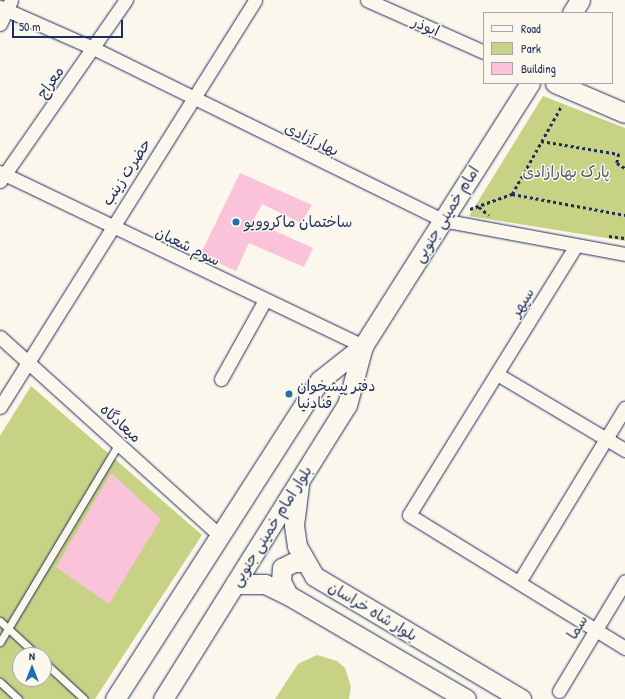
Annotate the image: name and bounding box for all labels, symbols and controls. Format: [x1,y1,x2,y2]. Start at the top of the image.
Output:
scale bar [14,12,125,38]
street label: ابوذر [410,12,442,40]
legend [483,12,613,84]
text: 50 m [19,18,40,35]
text: Road [521,20,541,37]
text: Park [521,40,541,57]
text: Building [521,60,556,77]
street label: معراج [33,62,67,102]
street label: بهار آزادی [282,118,342,160]
street label: حضرت زینب [98,135,154,209]
street label: امام خمینی جنوبی [409,163,483,265]
park label: پارک بهارازادی [522,163,610,181]
place label: ساختمان ماکروویو [244,213,352,231]
marker: ساختمان ماکروویو [231,217,241,227]
street label: سوم شعبان [153,223,223,269]
street label: سپهر [506,284,538,320]
place label: دفتر پیشخوان قنادنیا [297,376,376,411]
marker: دفتر پیشخوان قنادنیا [284,389,294,399]
street label: میعادگاه [97,400,145,446]
street label: بلوار امام خمینی جنوبی [227,462,315,590]
street label: بلوار شاه خراسان [325,577,421,645]
street label: سما [563,612,591,642]
north arrow [12,647,52,687]
text: N [29,649,35,663]

